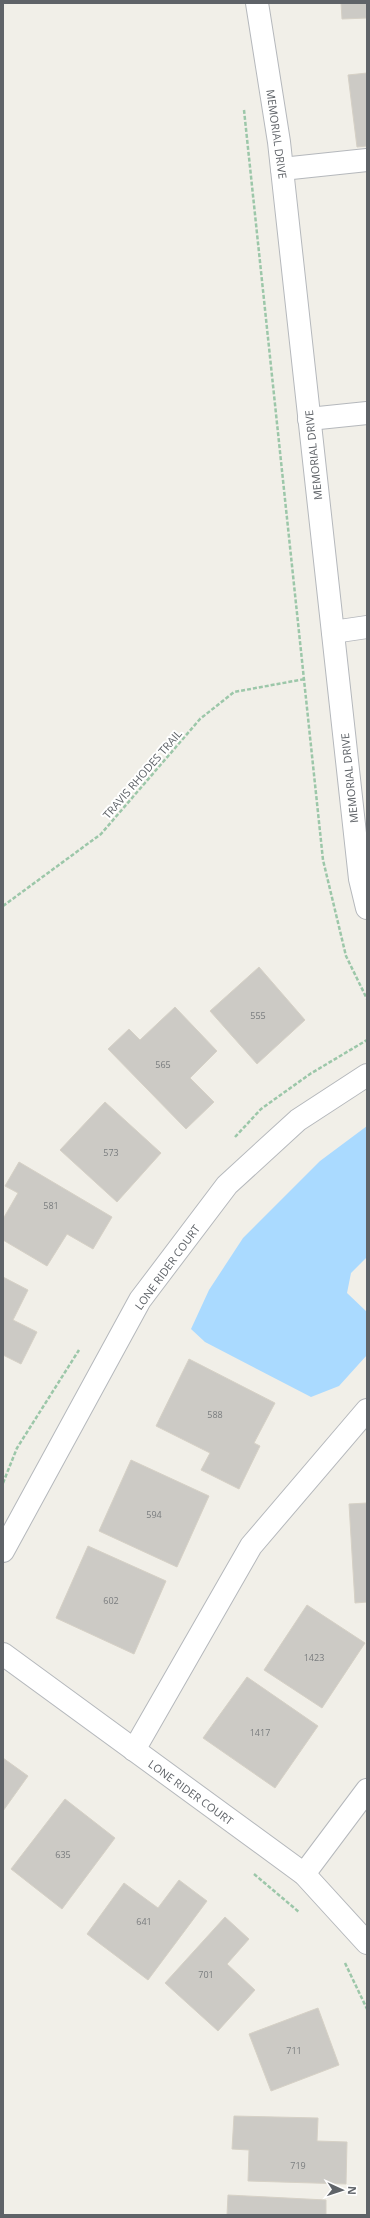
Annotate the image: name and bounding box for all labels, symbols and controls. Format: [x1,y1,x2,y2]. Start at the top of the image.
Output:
street label: MEMORIAL DRIVE [263,88,291,180]
street label: MEMORIAL DRIVE [301,409,325,501]
street label: TRAVIS RHODES TRAIL [99,726,185,822]
street label: MEMORIAL DRIVE [337,732,361,824]
house number: 555 [250,1009,266,1022]
house number: 565 [155,1058,171,1071]
house number: 573 [103,1146,119,1159]
house number: 581 [43,1199,59,1212]
street label: LONE RIDER COURT [131,1222,203,1312]
house number: 588 [207,1408,223,1421]
house number: 594 [146,1508,162,1521]
house number: 602 [103,1594,119,1607]
house number: 1423 [304,1651,324,1664]
house number: 1417 [250,1726,270,1739]
street label: LONE RIDER COURT [146,1756,236,1828]
house number: 635 [55,1848,71,1861]
house number: 641 [136,1915,152,1928]
house number: 701 [198,1968,214,1981]
house number: 711 [286,2044,302,2057]
house number: 719 [290,2159,306,2172]
north arrow [322,2170,362,2210]
text: N [345,2186,360,2195]

